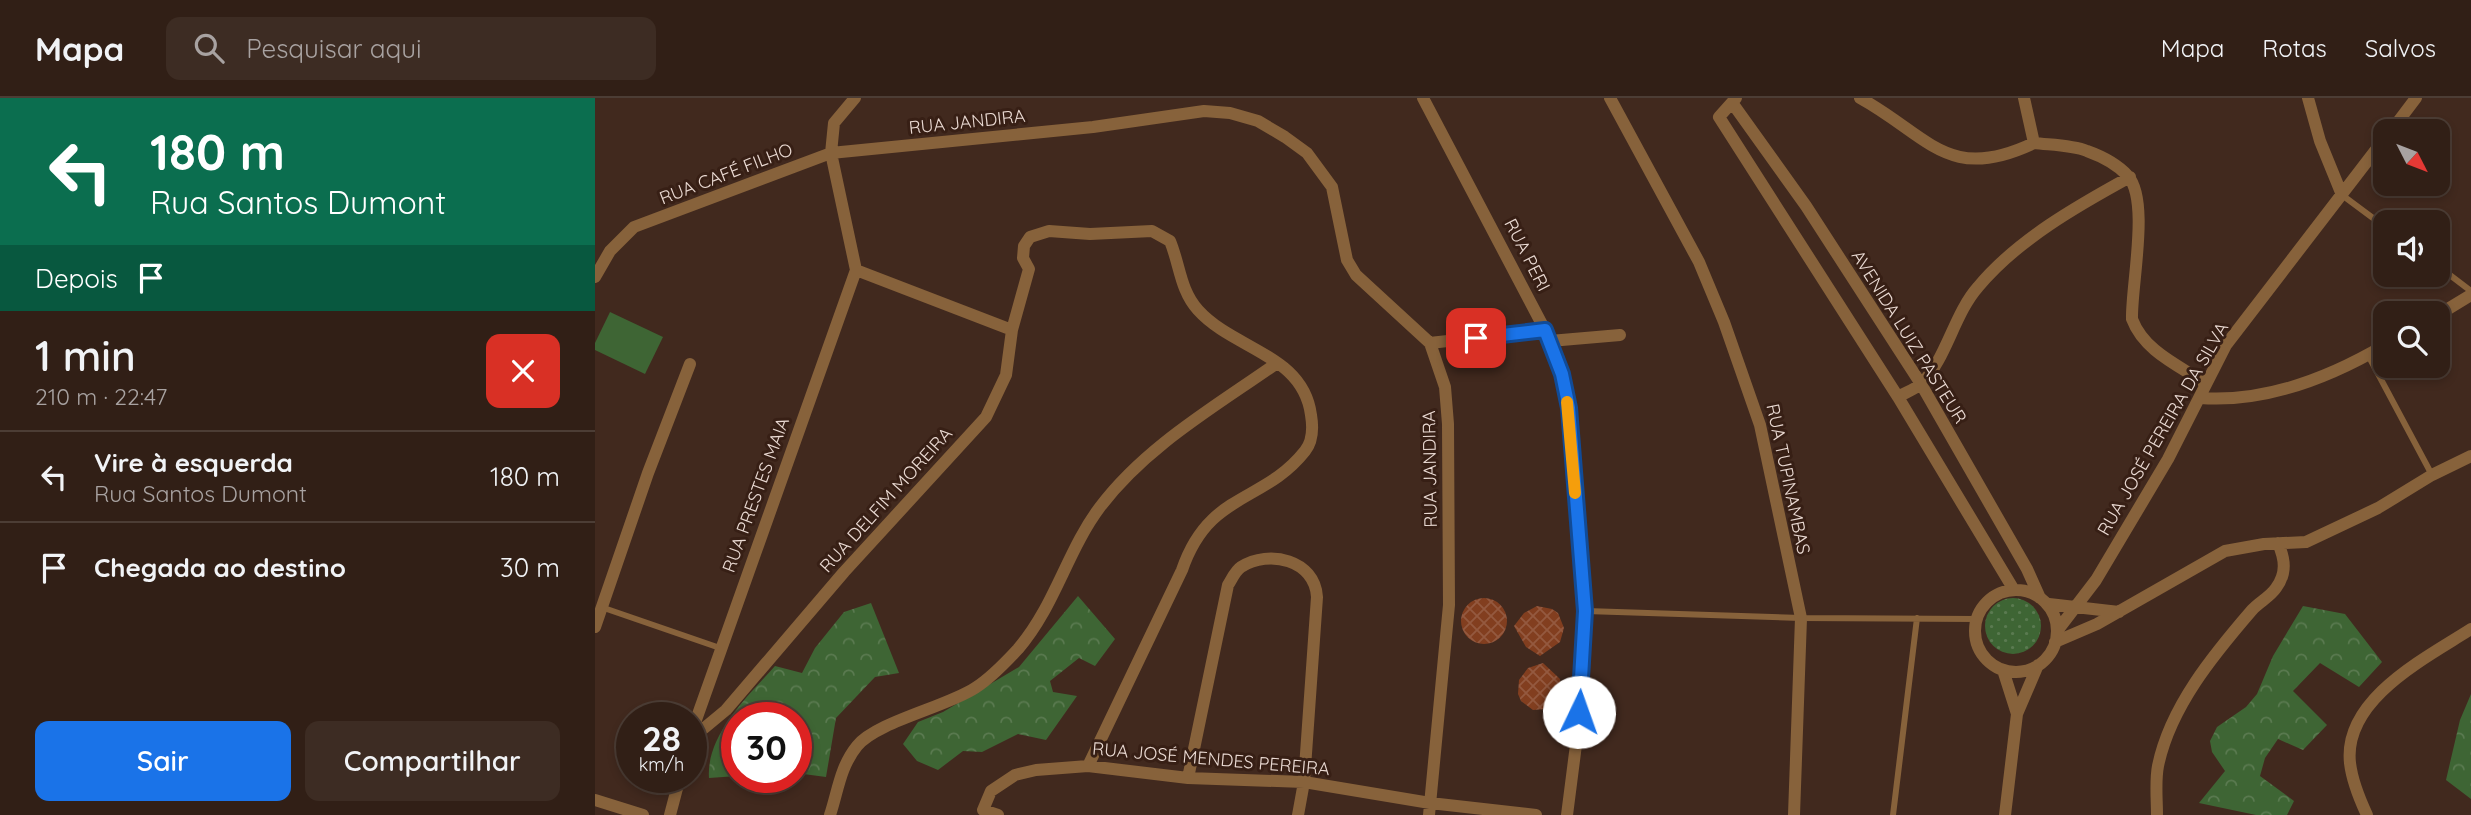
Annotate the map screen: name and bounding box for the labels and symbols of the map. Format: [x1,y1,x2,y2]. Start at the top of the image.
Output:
street label: RUA JANDIRA [908,104,1027,139]
north arrow [2373,119,2450,196]
street label: RUA CAFÉ FILHO [656,138,796,210]
street label: RUA PERI [1499,214,1556,295]
street label: AVENIDA LUIZ PASTEUR [1847,246,1972,428]
pin [1446,308,1506,368]
street label: RUA JOSÉ PEREIRA DA SILVA [2092,318,2233,540]
street label: RUA TUPINAMBAS [1761,402,1816,556]
street label: RUA JANDIRA [1417,410,1442,528]
street label: RUA PRESTES MAIA [717,414,794,575]
street label: RUA DELFIM MOREIRA [814,422,957,577]
position arrow [1542,675,1616,749]
speed limit sign: 30 [721,702,812,793]
street label: RUA JOSÉ MENDES PEREIRA [1091,737,1331,780]

